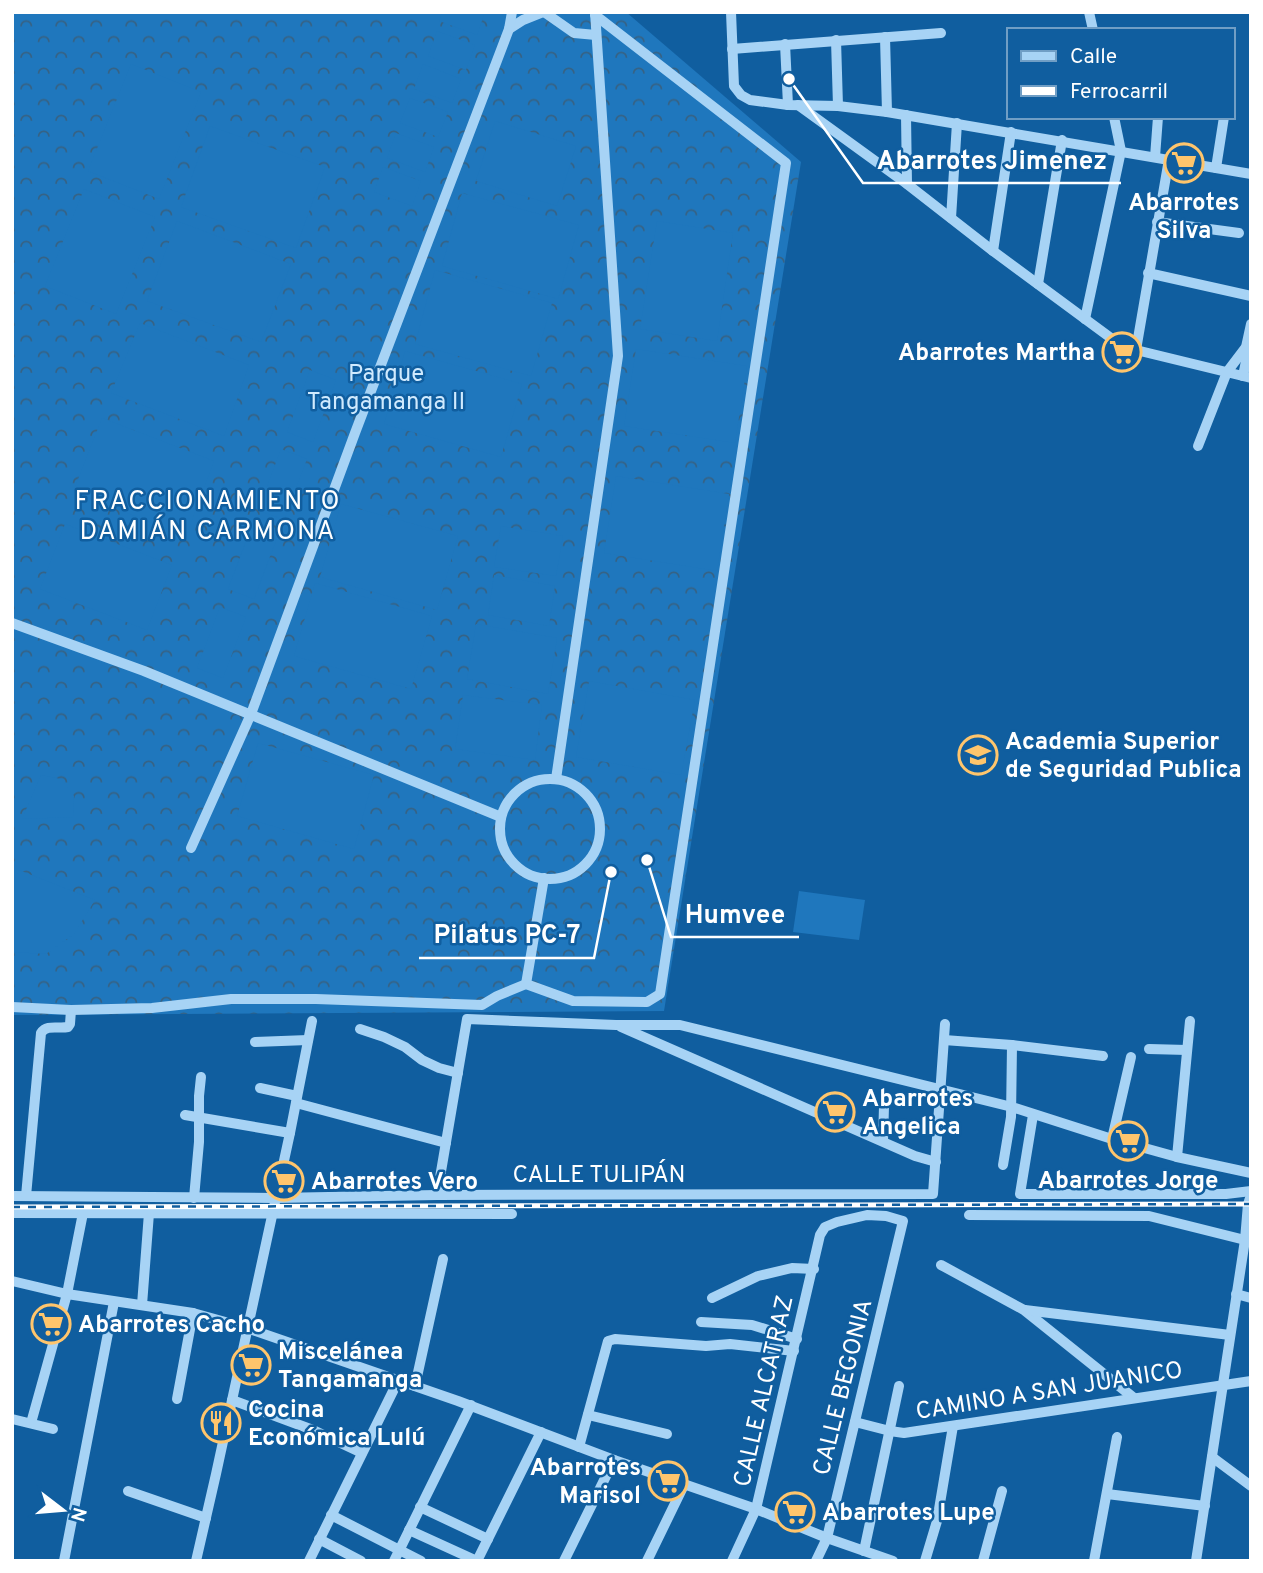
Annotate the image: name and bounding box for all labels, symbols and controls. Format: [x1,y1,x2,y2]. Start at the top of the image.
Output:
legend [1007,28,1235,119]
text: Calle [1070,44,1117,71]
text: Ferrocarril [1070,79,1168,106]
callout: Abarrotes Jimenez [863,136,1121,183]
supermarket icon: Abarrotes Silva [1163,142,1205,184]
text: Abarrotes Jimenez [877,146,1107,179]
place label: Abarrotes Silva [1128,189,1240,247]
supermarket icon: Abarrotes Martha [1101,331,1143,373]
place label: Abarrotes Martha [898,339,1095,369]
park label: Parque Tangamanga II [307,360,465,418]
district label: FRACCIONAMIENTO DAMIÁN CARMONA [75,486,341,549]
place label: Academia Superior de Seguridad Publica [1005,728,1242,786]
school or university icon: Academia Superior de Seguridad Publica [957,734,999,776]
callout: Humvee [671,890,799,937]
text: Humvee [685,900,785,933]
callout: Pilatus PC-7 [419,911,594,958]
text: Pilatus PC-7 [434,920,580,953]
place label: Abarrotes Angelica [862,1085,973,1143]
supermarket icon: Abarrotes Angelica [814,1091,856,1133]
supermarket icon: Abarrotes Jorge [1107,1120,1149,1162]
street label: CALLE TULIPÁN [513,1159,685,1191]
supermarket icon: Abarrotes Vero [263,1160,305,1202]
place label: Abarrotes Jorge [1038,1167,1218,1197]
place label: Abarrotes Vero [311,1168,478,1198]
street label: CALLE ALCATRAZ [728,1293,802,1490]
street label: CALLE BEGONIA [808,1296,880,1479]
supermarket icon: Abarrotes Cacho [30,1303,72,1345]
place label: Abarrotes Cacho [78,1311,265,1341]
place label: Miscelánea Tangamanga [278,1338,422,1396]
supermarket icon: Miscelánea Tangamanga [230,1344,272,1386]
street label: CAMINO A SAN JUANICO [914,1356,1185,1428]
place label: Cocina Económica Lulú [248,1396,425,1454]
restaurant icon: Cocina Económica Lulú [200,1402,242,1444]
place label: Abarrotes Marisol [530,1454,641,1512]
supermarket icon: Abarrotes Marisol [647,1460,689,1502]
north arrow [28,1475,98,1545]
supermarket icon: Abarrotes Lupe [774,1491,816,1533]
place label: Abarrotes Lupe [822,1499,995,1529]
text: N [64,1504,91,1524]

